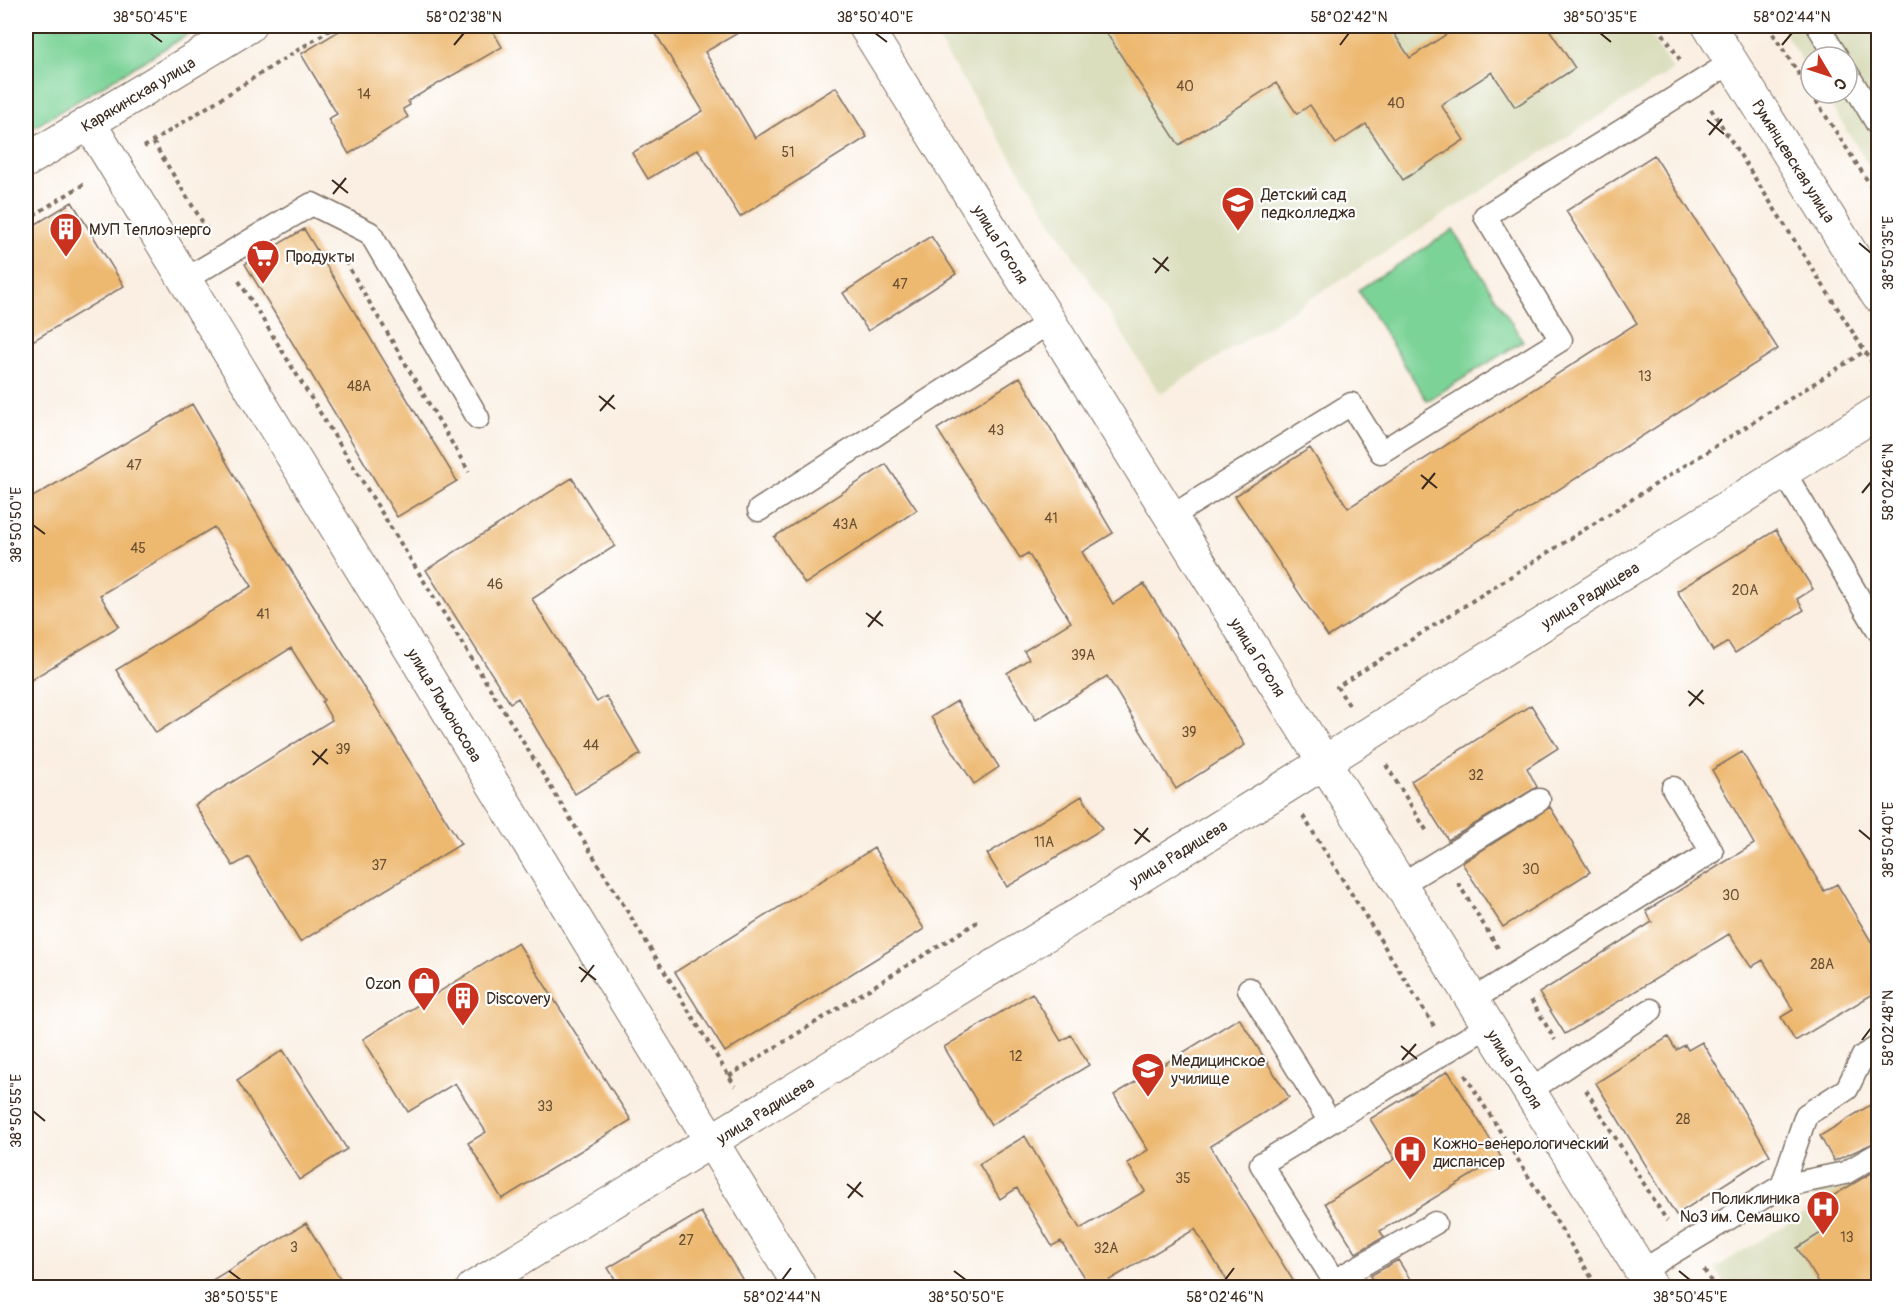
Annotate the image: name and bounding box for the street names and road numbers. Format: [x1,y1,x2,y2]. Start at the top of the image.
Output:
street label: Карякинская улица [78,53,199,137]
street label: Румянцевская улица [1747,96,1839,227]
street label: улица Гоголя [967,200,1032,288]
street label: улица Радищева [1537,558,1643,634]
street label: улица Гоголя [1224,613,1289,701]
street label: улица Ломоносова [402,644,486,766]
street label: улица Радищева [1125,816,1231,892]
street label: улица Гоголя [1481,1025,1546,1113]
street label: улица Радищева [712,1073,818,1149]

